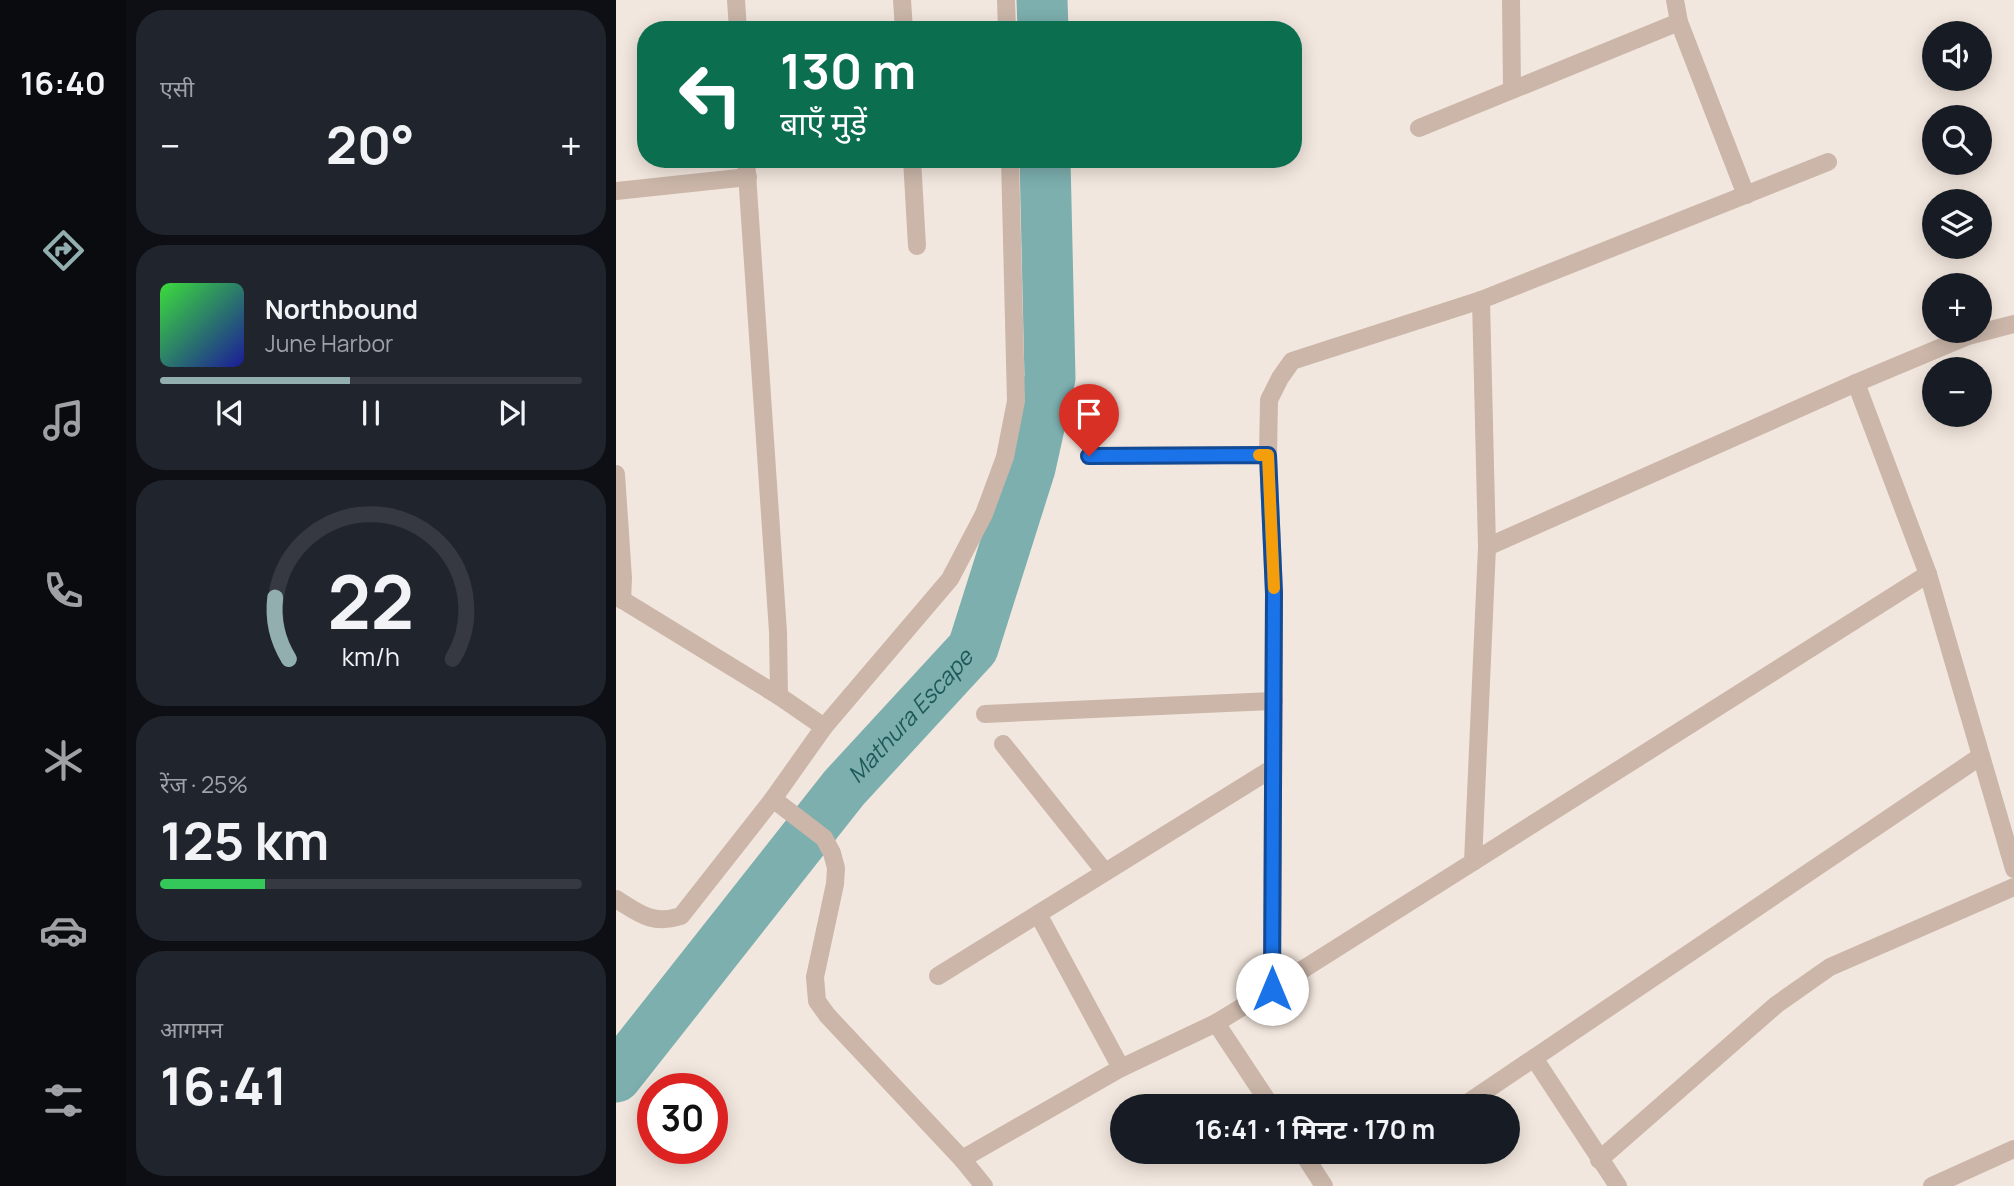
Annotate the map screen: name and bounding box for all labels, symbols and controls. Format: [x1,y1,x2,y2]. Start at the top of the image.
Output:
map controls [1922,21,1992,427]
button: sound [1922,21,1992,91]
text: 130 m [780,37,916,104]
icon: left [665,49,756,140]
text: 16:40 [20,61,106,105]
text: एसी [160,72,194,104]
text: बाएँ मुड़ें [780,101,867,145]
button: search [1922,105,1992,175]
text: 20° [326,109,415,180]
text: − [160,119,181,171]
text: + [560,119,582,171]
button: layers [1922,189,1992,259]
icon: directions [39,226,88,275]
button: + [1922,273,1992,343]
text: Northbound [265,291,418,327]
text: June Harbor [265,327,393,359]
button: − [1922,357,1992,427]
pin [1059,384,1119,456]
icon: previous [211,394,249,432]
icon: pause [352,394,390,432]
icon: next [493,394,531,432]
icon: arrive [1070,395,1108,433]
icon: music [39,396,88,445]
text: 22 [328,551,414,651]
icon: phone [39,566,88,615]
text: km/h [342,639,400,674]
water label: Mathura Escape [840,640,981,789]
icon: climate [39,736,88,785]
text: रेंज · 25% [160,768,248,800]
text: 125 km [160,805,329,876]
icon: car [39,906,88,955]
position arrow [1235,952,1309,1026]
text: आगमन [160,1013,223,1045]
text: 16:41 [160,1050,287,1121]
speed limit sign: 30 [637,1073,728,1164]
icon: filters [39,1076,88,1125]
text: 16:41 · 1 मिनट · 170 m [1195,1111,1435,1147]

